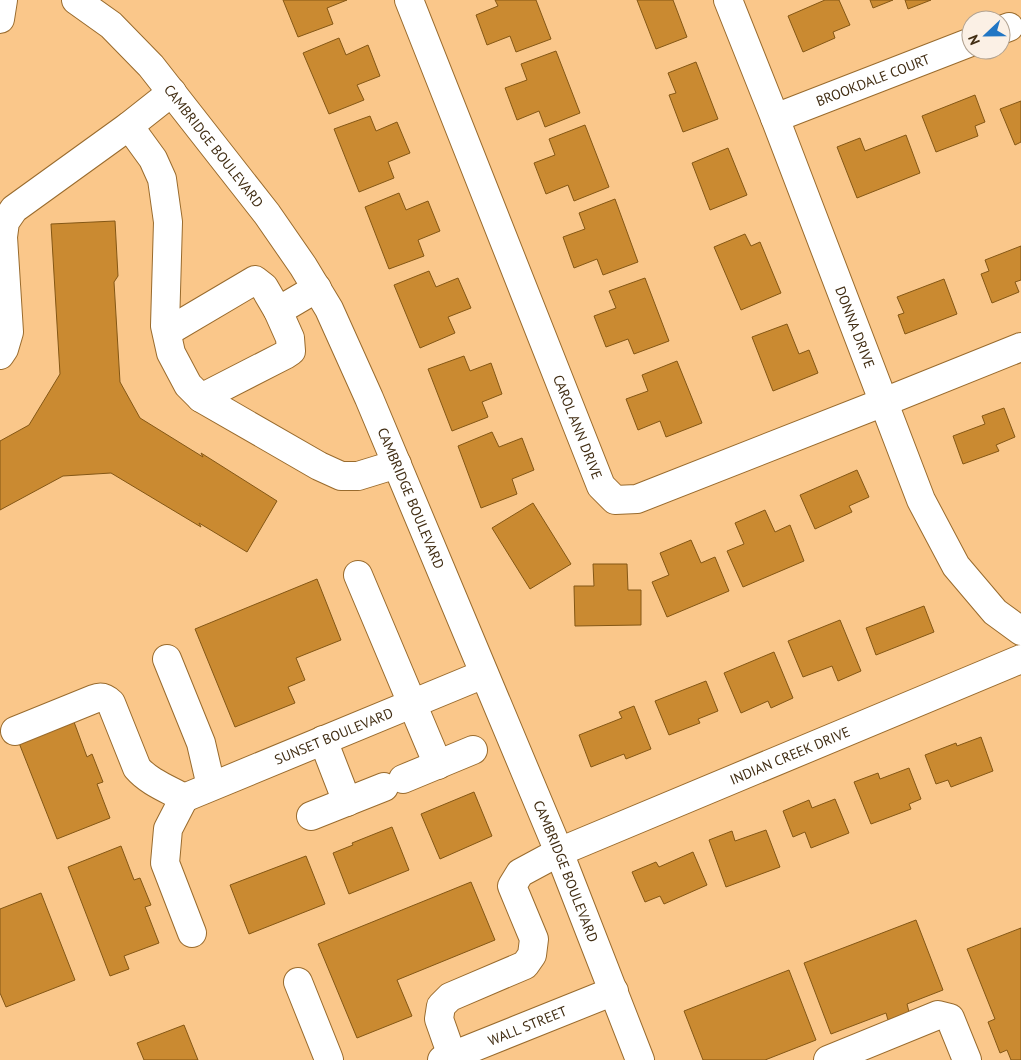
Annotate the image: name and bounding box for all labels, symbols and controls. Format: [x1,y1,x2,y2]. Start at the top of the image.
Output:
north arrow [961,10,1011,60]
text: N [964,32,984,48]
street label: BROOKDALE COURT [813,50,933,110]
street label: CAMBRIDGE BOULEVARD [160,81,267,211]
street label: DONNA DRIVE [831,284,879,371]
street label: CAROL ANN DRIVE [549,372,606,482]
street label: CAMBRIDGE BOULEVARD [373,425,448,571]
street label: SUNSET BOULEVARD [272,704,396,769]
street label: INDIAN CREEK DRIVE [727,723,852,789]
street label: CAMBRIDGE BOULEVARD [529,798,602,945]
street label: WALL STREET [485,1002,570,1050]

